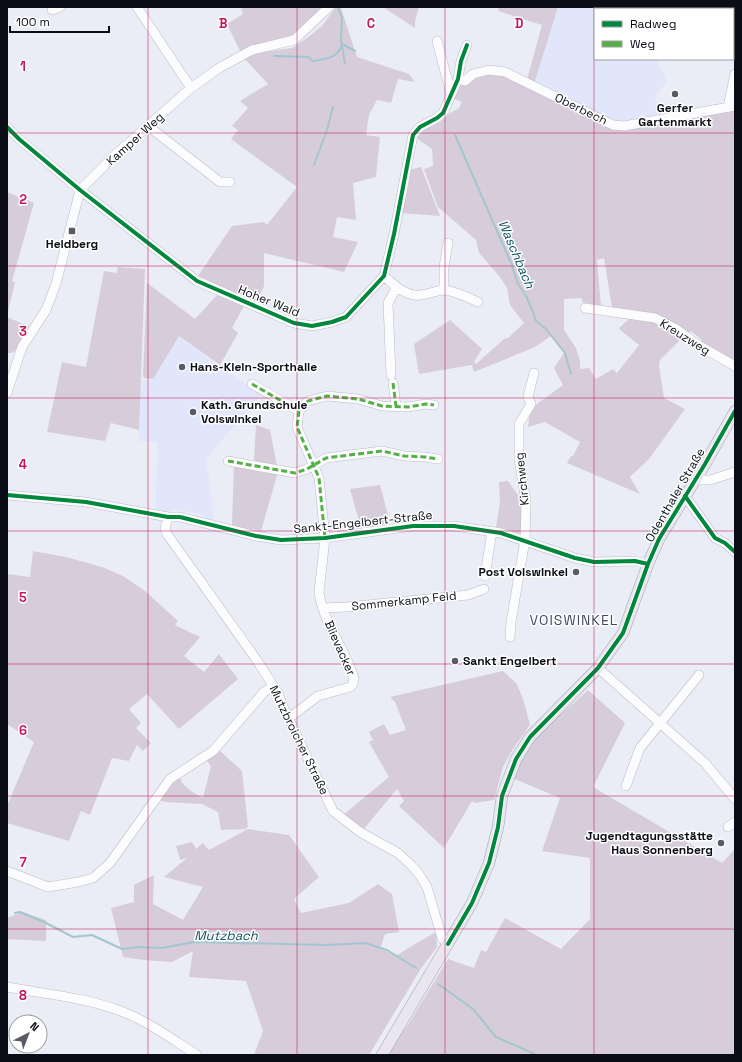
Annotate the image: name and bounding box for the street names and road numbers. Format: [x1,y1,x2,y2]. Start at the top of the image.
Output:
street label: Oberbech [552,89,610,129]
street label: Kamper Weg [103,109,167,169]
street label: Hoher Wald [236,281,302,321]
street label: Kreuzweg [657,315,713,359]
street label: Odenthaler Straße [642,445,708,545]
street label: Kirchweg [511,452,533,506]
street label: Sankt-Engelbert-Straße [293,507,433,537]
street label: Sommerkamp Feld [351,588,457,614]
street label: Blievacker [321,618,359,678]
street label: Mutzbroicher Straße [266,683,332,797]

